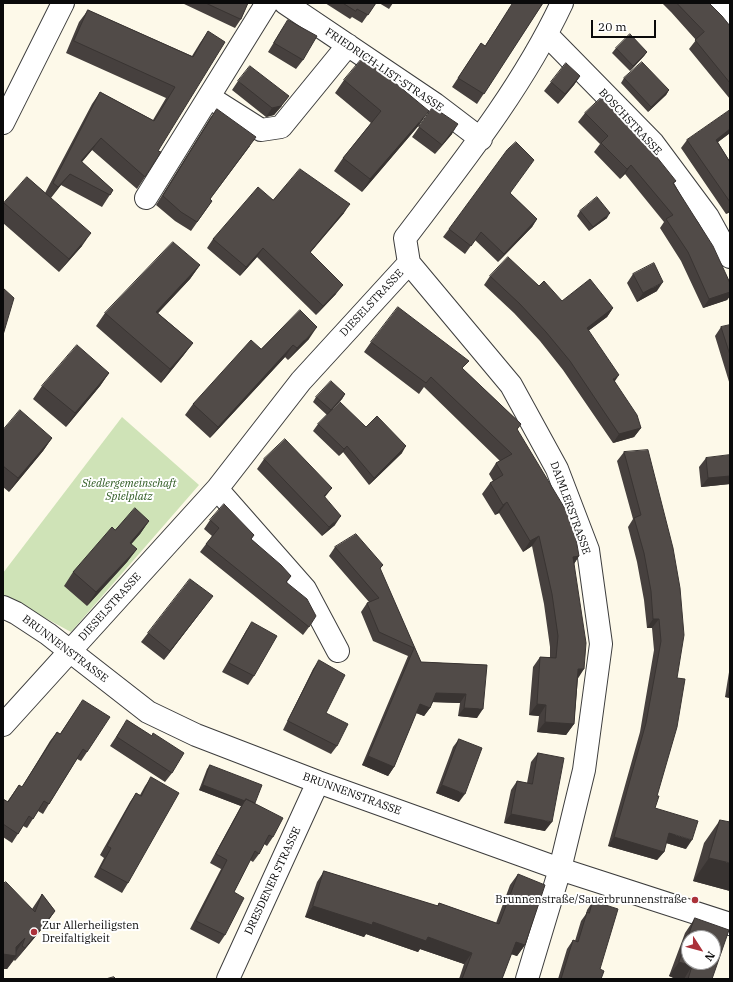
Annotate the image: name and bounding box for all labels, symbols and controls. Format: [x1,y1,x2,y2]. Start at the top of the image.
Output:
scale bar [593,12,658,38]
text: 20 m [598,19,627,34]
street label: FRIEDRICH-LIST-STRASSE [322,25,446,115]
street label: BOSCHSTRASSE [596,86,664,158]
street label: DIESELSTRASSE [337,267,407,339]
street label: DAIMLERSTRASSE [547,460,593,556]
park label: Siedlergemeinschaft Spielplatz [82,477,176,503]
street label: DIESELSTRASSE [76,570,144,644]
street label: BRUNNENSTRASSE [20,612,110,686]
street label: BRUNNENSTRASSE [301,770,403,818]
street label: DRESDENER STRASSE [242,825,304,937]
place label: Brunnenstraße/Sauerbrunnenstraße [495,893,687,907]
marker: Brunnenstraße/Sauerbrunnenstraße [690,895,700,905]
place label: Zur Allerheiligsten Dreifaltigkeit [42,919,139,945]
marker: Zur Allerheiligsten Dreifaltigkeit [29,927,39,937]
north arrow [681,930,721,970]
text: N [702,949,718,964]

